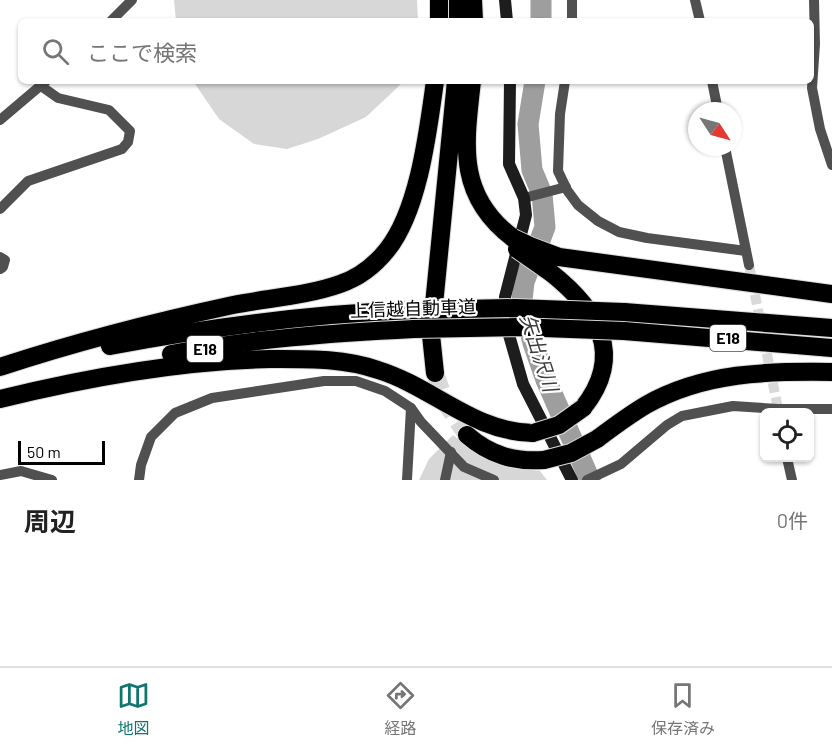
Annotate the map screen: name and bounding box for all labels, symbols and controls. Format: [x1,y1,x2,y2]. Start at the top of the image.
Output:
search box [18,18,814,84]
icon: search [39,35,72,68]
text: ここで検索 [87,39,197,65]
north arrow [688,102,742,156]
street label: 上信越自動車道 [350,295,476,321]
water label: 矢出沢川 [516,311,564,396]
road number: E18 [710,325,746,351]
road number: E18 [187,336,223,362]
map controls [760,408,814,462]
button: locate [760,408,814,462]
scale bar [18,438,105,466]
text: 50 m [27,442,61,461]
text: 周辺 [24,505,76,536]
text: 0件 [777,508,808,532]
tab: 地図 [117,679,150,739]
tab: 経路 [384,679,417,739]
tab: 保存済み [651,679,715,739]

